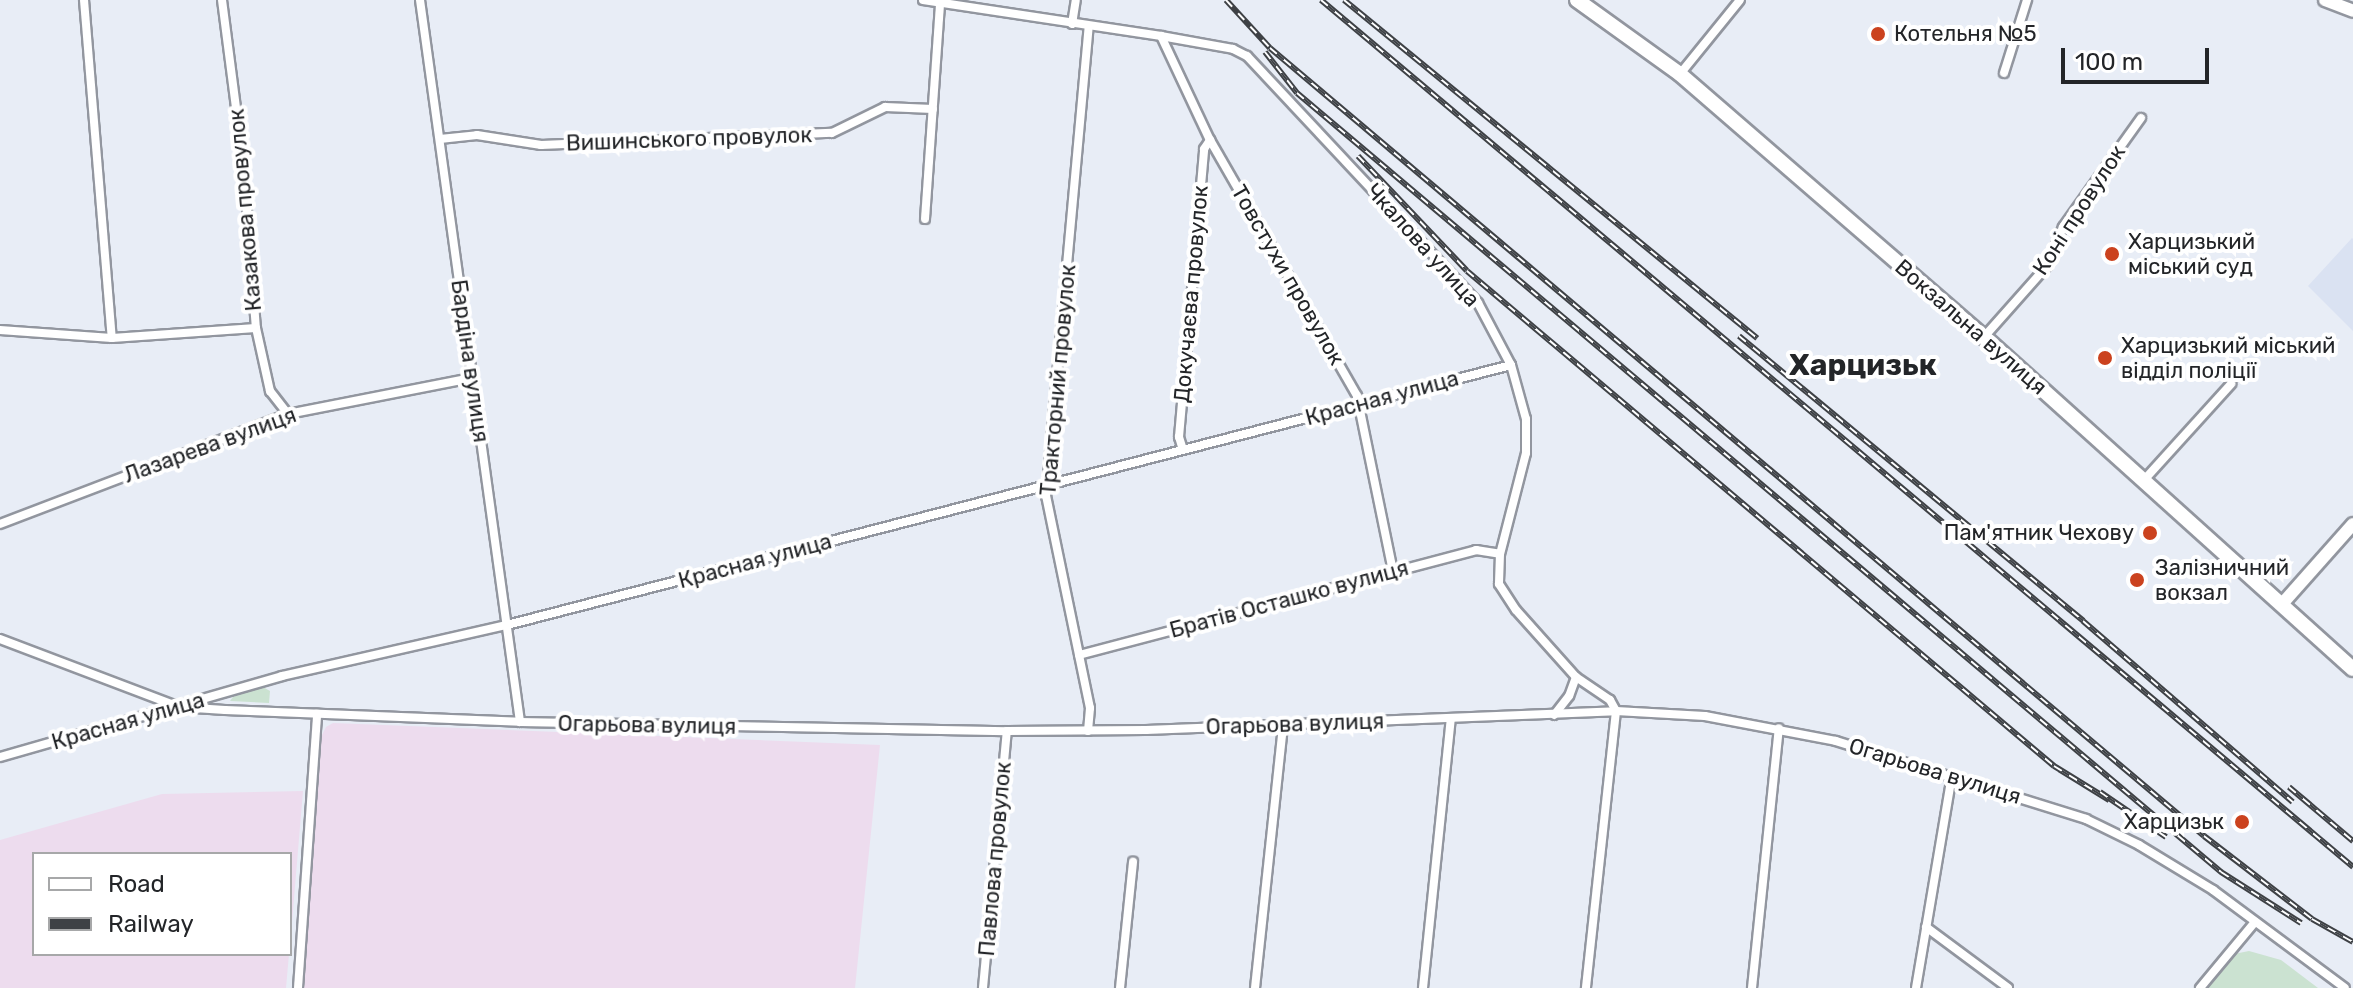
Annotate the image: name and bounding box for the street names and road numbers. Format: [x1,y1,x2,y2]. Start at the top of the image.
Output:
street label: Казакова провулок [223,108,267,312]
street label: Вишинського провулок [566,122,812,156]
street label: Коні провулок [2027,140,2131,280]
street label: Чкалова улица [1361,178,1485,312]
street label: Товстухи провулок [1226,180,1350,370]
street label: Докучаєва провулок [1168,184,1214,404]
street label: Вокзальна вулиця [1890,254,2052,400]
street label: Тракторний провулок [1035,263,1081,497]
street label: Бардіна вулиця [445,278,495,444]
street label: Красная улица [1302,365,1462,431]
street label: Лазарева вулиця [120,402,300,488]
street label: Красная улица [675,528,835,594]
street label: Братів Осташко вулиця [1167,554,1411,644]
street label: Красная улица [49,687,207,755]
street label: Огарьова вулиця [1205,708,1385,740]
street label: Огарьова вулиця [557,710,737,740]
street label: Огарьова вулиця [1846,732,2024,810]
street label: Павлова провулок [973,761,1017,957]

